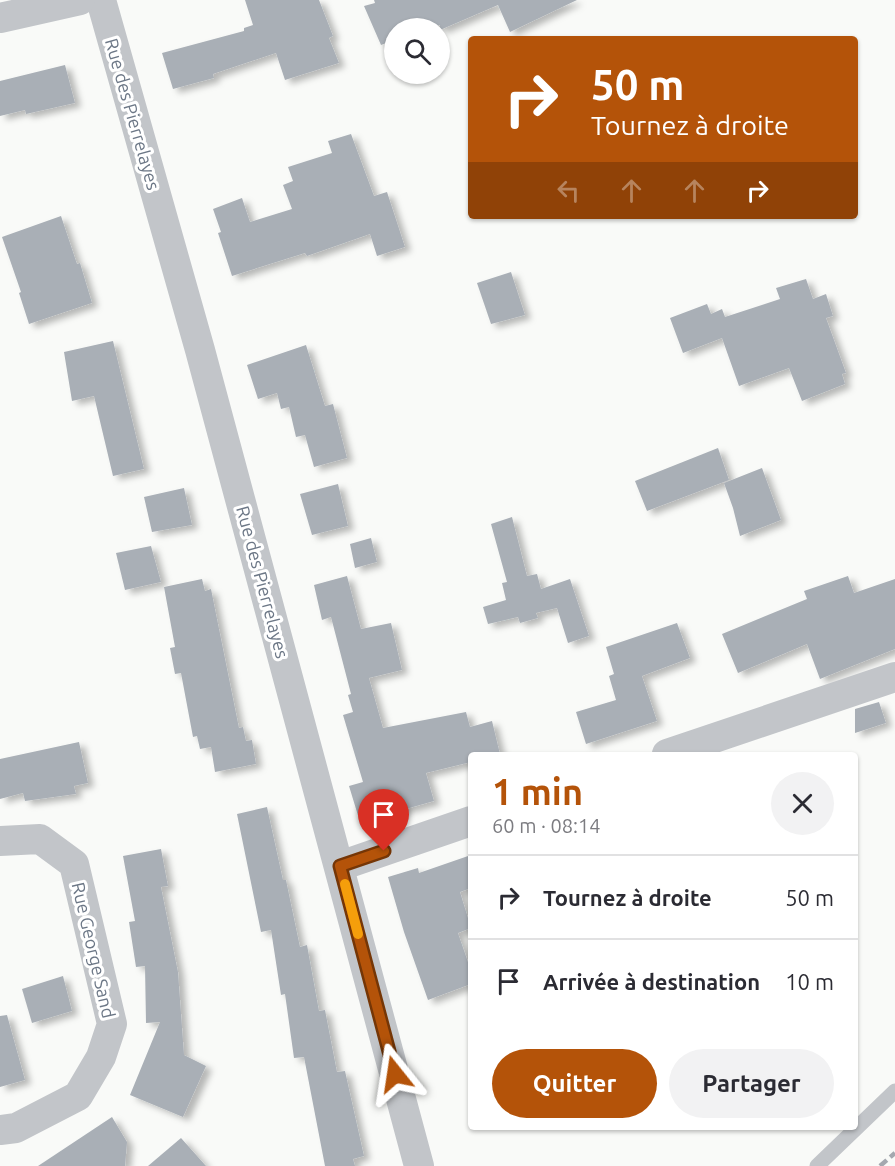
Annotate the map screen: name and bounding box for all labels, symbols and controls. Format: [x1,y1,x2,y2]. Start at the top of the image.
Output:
map controls [384,18,450,84]
button: search [384,18,450,84]
street label: Rue des Pierrelayes [102,36,164,192]
icon: right [492,60,570,138]
text: 50 m [591,61,685,108]
text: Tournez à droite [591,110,789,140]
icon: left [552,174,585,207]
icon: ahead [615,174,648,207]
icon: ahead [678,174,711,207]
icon: right [741,174,774,207]
street label: Rue des Pierrelayes [233,504,293,661]
text: 1 min [492,771,583,812]
button: close [771,772,834,835]
pin [358,789,409,851]
icon: arrive [367,798,400,831]
text: 60 m · 08:14 [492,814,601,837]
street label: Rue George Sand [69,880,119,1020]
icon: right [492,881,525,914]
text: Tournez à droite [543,885,712,910]
text: 50 m [785,885,834,910]
icon: arrive [492,965,525,998]
text: Arrivée à destination [543,969,760,994]
text: 10 m [785,969,834,994]
position arrow [363,1042,427,1106]
button: Quitter [492,1049,657,1118]
button: Partager [669,1049,834,1118]

